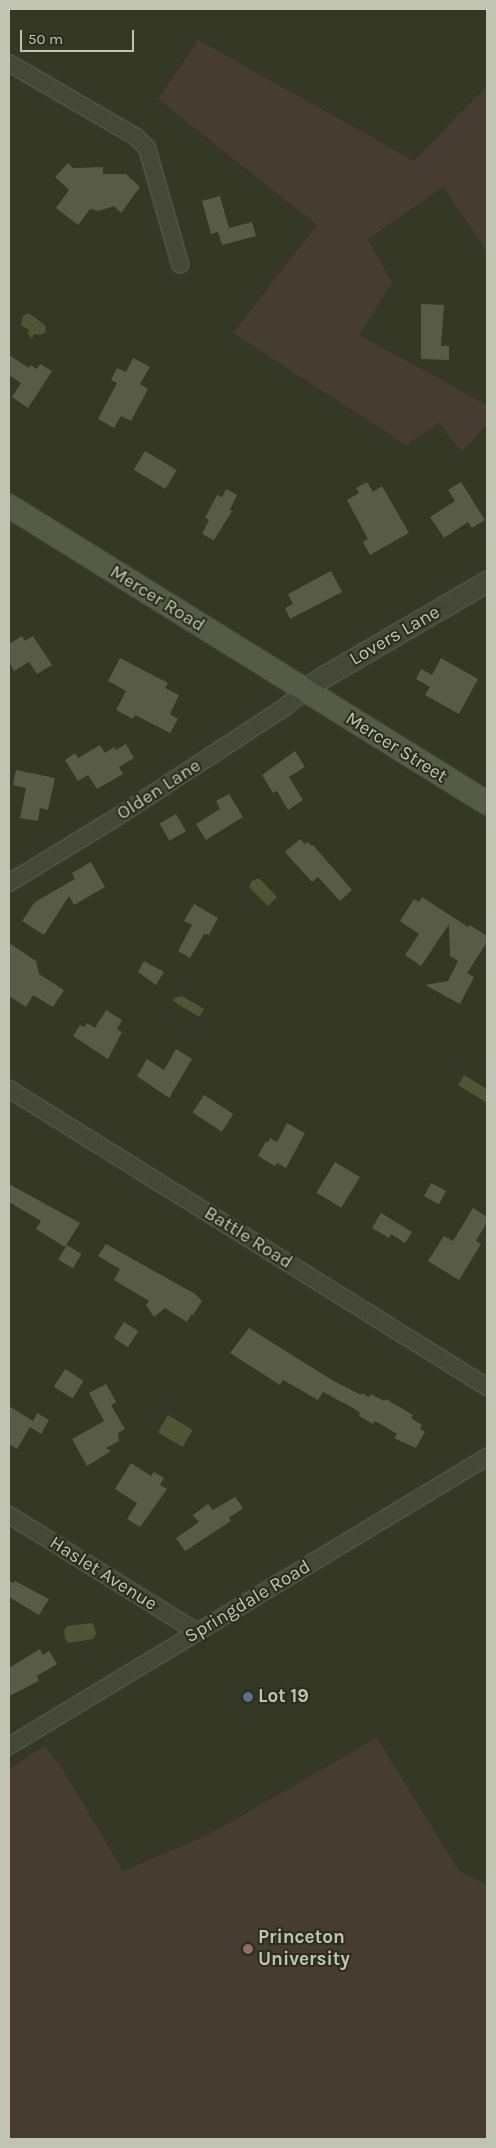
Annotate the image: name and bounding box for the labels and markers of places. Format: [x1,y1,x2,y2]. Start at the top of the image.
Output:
place label: Lot 19 [258,1686,309,1708]
marker: Lot 19 [242,1691,254,1703]
place label: Princeton University [258,1927,350,1971]
marker: Princeton University [242,1943,254,1955]

